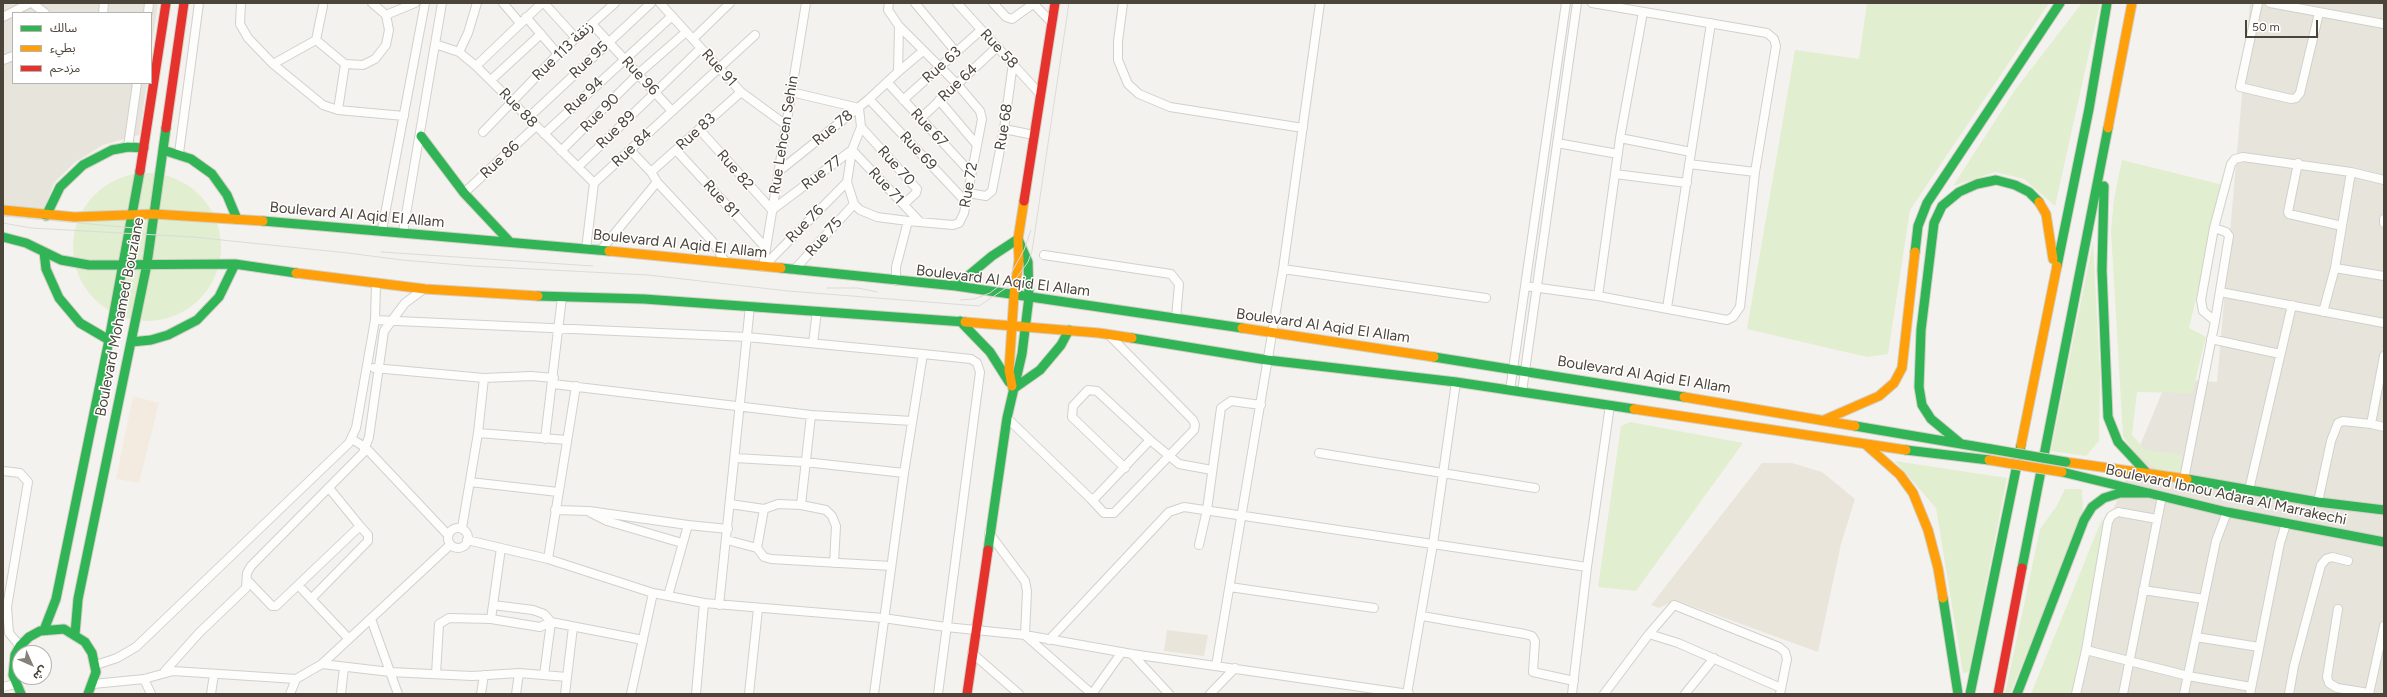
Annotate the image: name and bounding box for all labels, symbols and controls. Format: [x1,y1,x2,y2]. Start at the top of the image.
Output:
legend [12,12,152,84]
scale bar [2247,12,2320,38]
street label: Rue 113 زنقة [529,18,597,84]
text: 50 m [2252,20,2280,34]
text: سالك [50,21,77,35]
street label: Rue 58 [976,25,1022,73]
street label: Rue 95 [566,37,612,83]
text: بطيء [50,41,76,55]
street label: Rue 63 [919,43,965,87]
street label: Rue 91 [697,46,741,90]
street label: Rue 96 [618,53,662,99]
street label: Rue 64 [935,60,981,106]
text: مزدحم [50,61,80,75]
street label: Rue 94 [561,73,607,119]
street label: Rue Lehcen Sehin [766,74,802,196]
street label: Rue 88 [495,84,541,132]
street label: Rue 90 [577,90,623,136]
street label: Rue 68 [991,102,1017,152]
street label: Rue 67 [907,105,951,151]
street label: Rue 78 [809,106,857,150]
street label: Rue 89 [593,107,639,153]
street label: Rue 83 [673,110,719,154]
street label: Rue 84 [608,125,656,171]
street label: Rue 69 [896,128,940,174]
street label: Rue 86 [477,137,523,183]
street label: Rue 70 [873,142,919,190]
street label: Rue 82 [713,146,757,194]
street label: Rue 77 [798,152,846,194]
street label: Rue 72 [956,161,982,209]
street label: Rue 71 [864,164,908,208]
street label: Rue 81 [699,176,743,222]
street label: Boulevard Al Aqid El Allam [269,198,445,232]
street label: Rue 76 [782,201,828,247]
street label: Rue 75 [802,214,846,260]
street label: Boulevard Mohamed Bouziane [92,216,148,418]
street label: Boulevard Al Aqid El Allam [592,226,768,262]
street label: Boulevard Al Aqid El Allam [915,261,1091,301]
street label: Boulevard Al Aqid El Allam [1235,305,1411,347]
street label: Boulevard Al Aqid El Allam [1556,352,1732,398]
street label: Boulevard Ibnou Adara Al Marrakechi [2104,461,2348,529]
north arrow [12,645,52,685]
text: ش [30,663,50,683]

